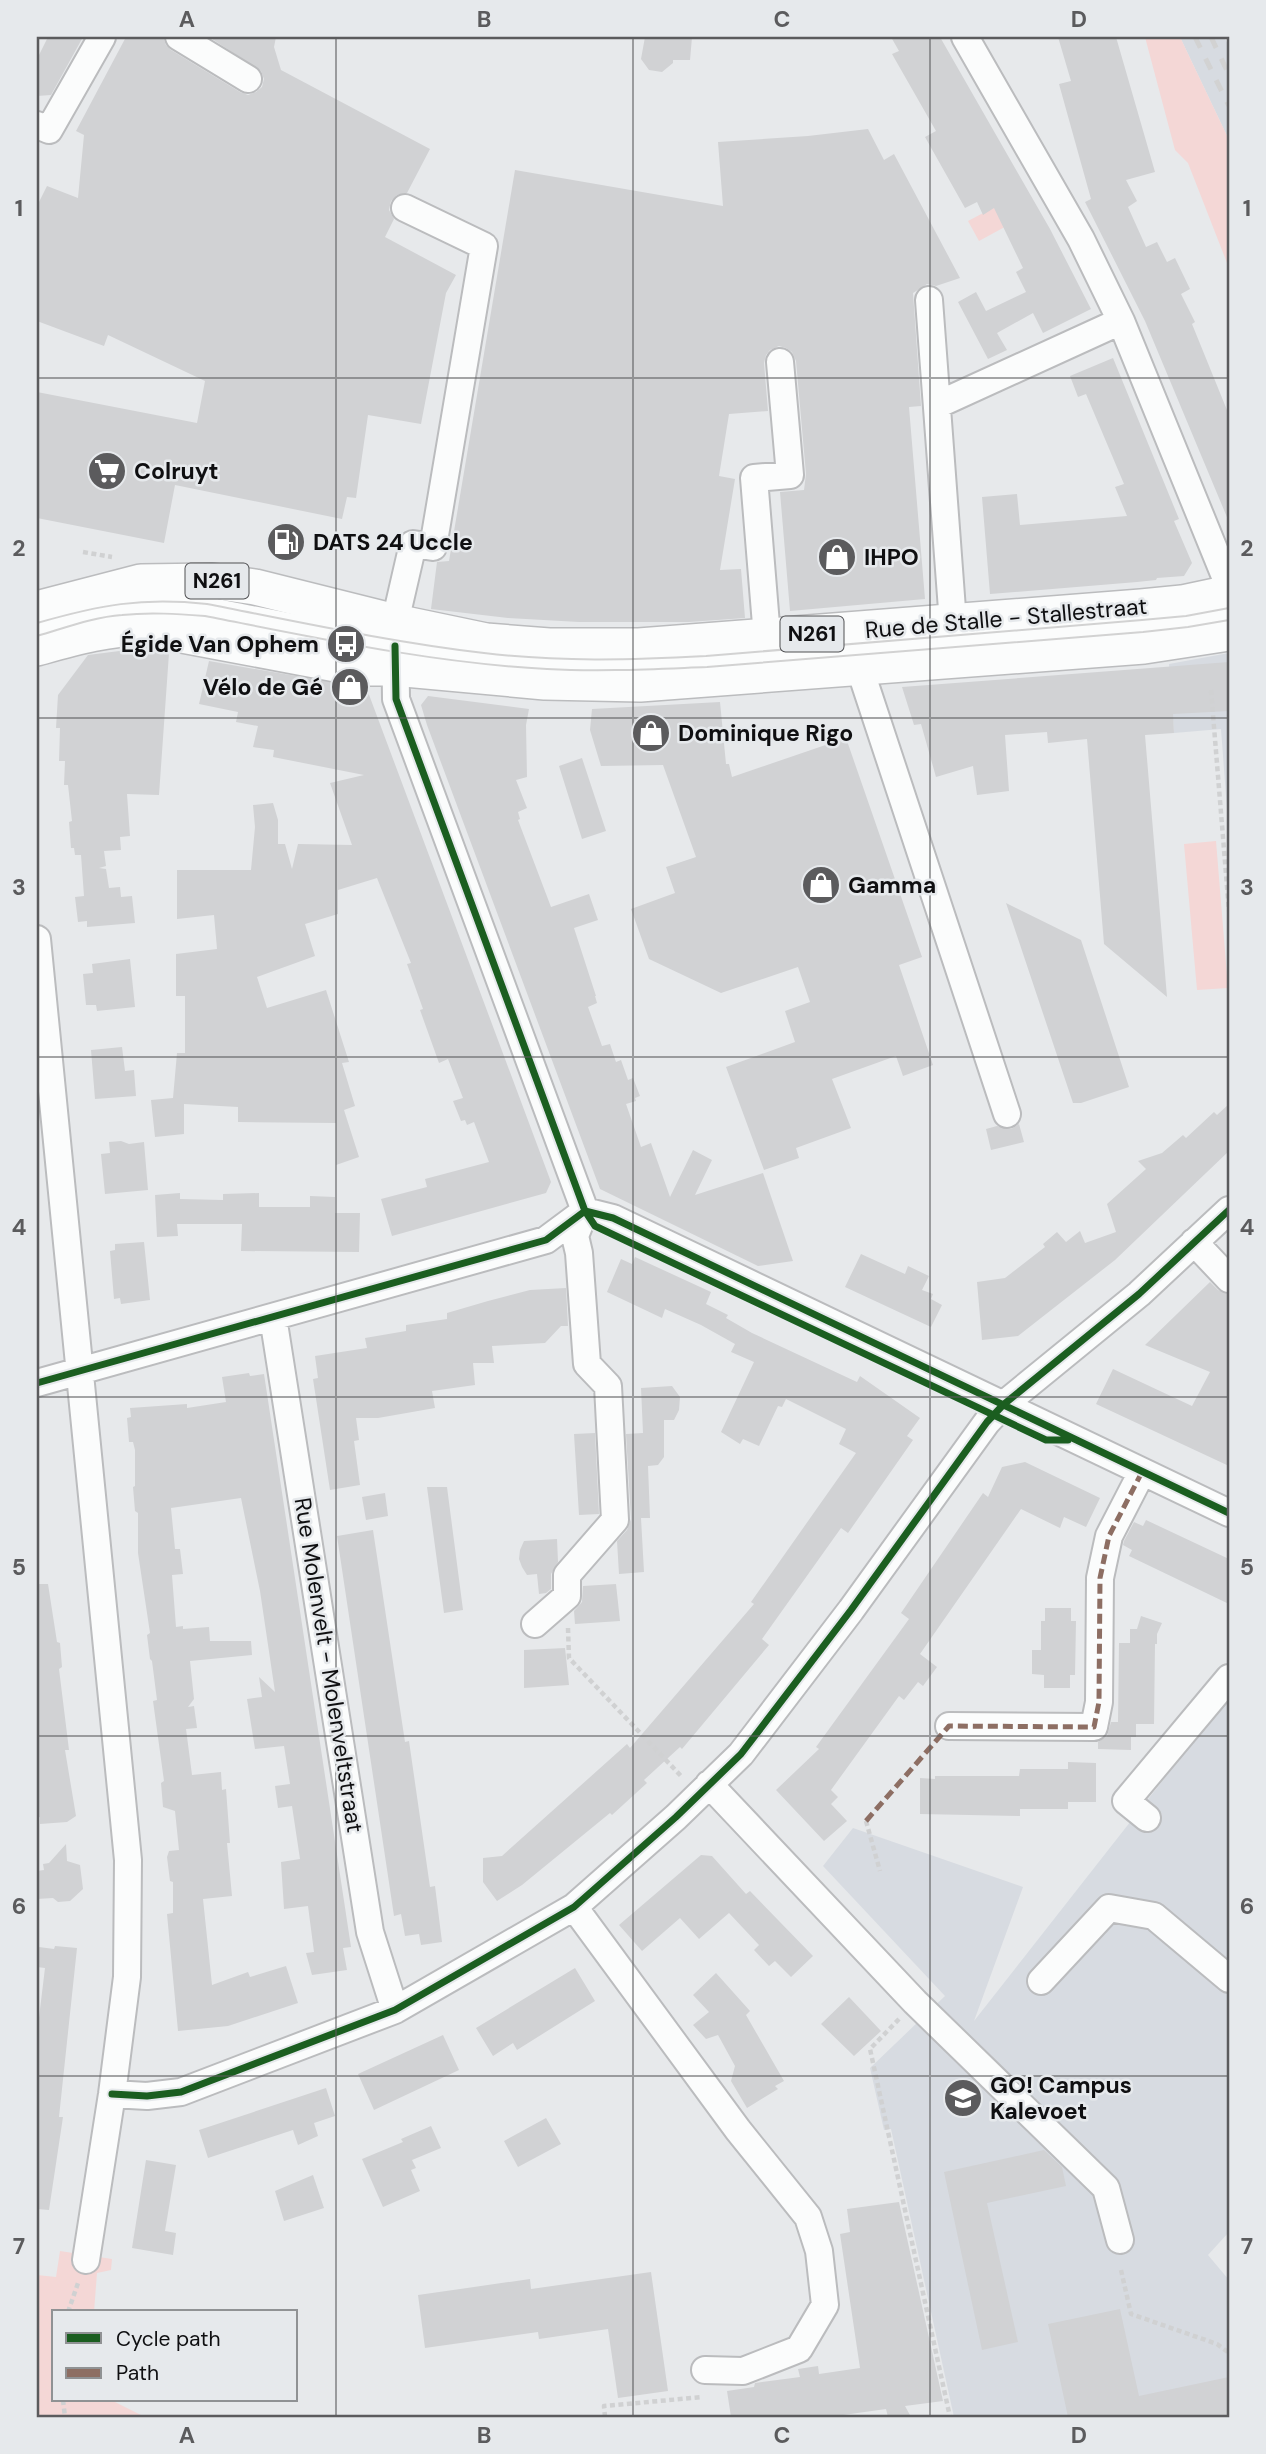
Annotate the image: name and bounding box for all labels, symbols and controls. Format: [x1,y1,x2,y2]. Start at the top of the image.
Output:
text: A [179,4,195,34]
text: B [477,4,491,34]
text: C [774,4,790,34]
text: D [1071,4,1087,34]
text: 1 [15,193,23,223]
text: 1 [1243,193,1251,223]
supermarket icon: Colruyt [86,450,128,492]
place label: Colruyt [134,456,219,486]
fuel station icon: DATS 24 Uccle [265,521,307,563]
place label: DATS 24 Uccle [313,527,473,557]
text: 2 [12,533,26,563]
text: 2 [1240,533,1254,563]
shop icon: IHPO [816,536,858,578]
place label: IHPO [864,542,919,572]
road number: N261 [186,564,248,598]
street label: Rue de Stalle - Stallestraat [864,591,1148,645]
road number: N261 [780,616,844,652]
bus stop icon: Égide Van Ophem [325,623,367,665]
place label: Égide Van Ophem [121,629,319,659]
shop icon: Vélo de Gé [329,666,371,708]
place label: Vélo de Gé [203,672,323,702]
shop icon: Dominique Rigo [630,712,672,754]
place label: Dominique Rigo [678,718,853,748]
shop icon: Gamma [800,864,842,906]
place label: Gamma [848,870,936,900]
text: 3 [12,872,26,902]
text: 3 [1240,872,1254,902]
text: 4 [12,1212,27,1242]
text: 4 [1240,1212,1255,1242]
street label: Rue Molenvelt - Molenveltstraat [288,1495,370,1835]
text: 5 [12,1552,26,1582]
text: 5 [1240,1552,1254,1582]
text: 6 [12,1891,26,1921]
text: 6 [1240,1891,1254,1921]
place label: GO! Campus Kalevoet [990,2070,1132,2126]
school or university icon: GO! Campus Kalevoet [942,2077,984,2119]
text: 7 [13,2231,25,2261]
text: 7 [1241,2231,1253,2261]
legend [52,2310,298,2402]
text: Cycle path [116,2325,221,2353]
text: Path [116,2359,159,2387]
text: A [179,2420,195,2450]
text: B [477,2420,491,2450]
text: C [774,2420,790,2450]
text: D [1071,2420,1087,2450]

